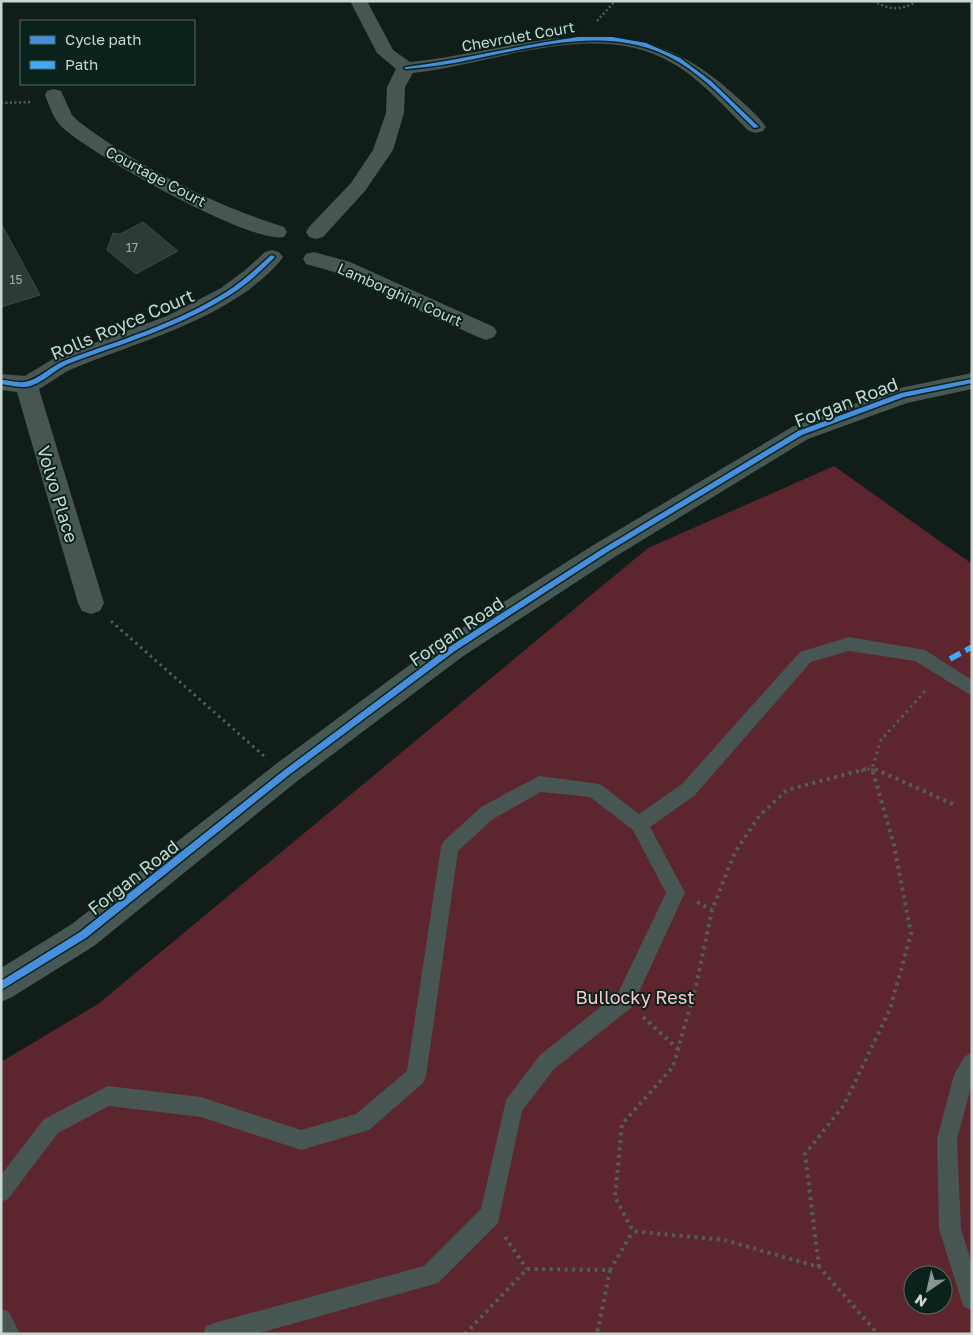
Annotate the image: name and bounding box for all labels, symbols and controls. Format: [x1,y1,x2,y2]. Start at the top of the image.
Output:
street label: Chevrolet Court [460,17,576,55]
legend [20,20,195,85]
text: Cycle path [65,30,141,48]
text: Path [65,55,98,73]
street label: Courtage Court [103,142,209,210]
house number: 17 [126,240,138,255]
street label: Lamborghini Court [335,258,465,330]
house number: 15 [10,272,22,287]
street label: Rolls Royce Court [47,284,197,364]
street label: Forgan Road [791,372,901,432]
street label: Volvo Place [33,443,83,545]
street label: Forgan Road [405,591,507,671]
street label: Forgan Road [83,835,183,919]
park label: Bullocky Rest [575,986,695,1008]
north arrow [903,1265,953,1315]
text: N [911,1291,930,1311]

